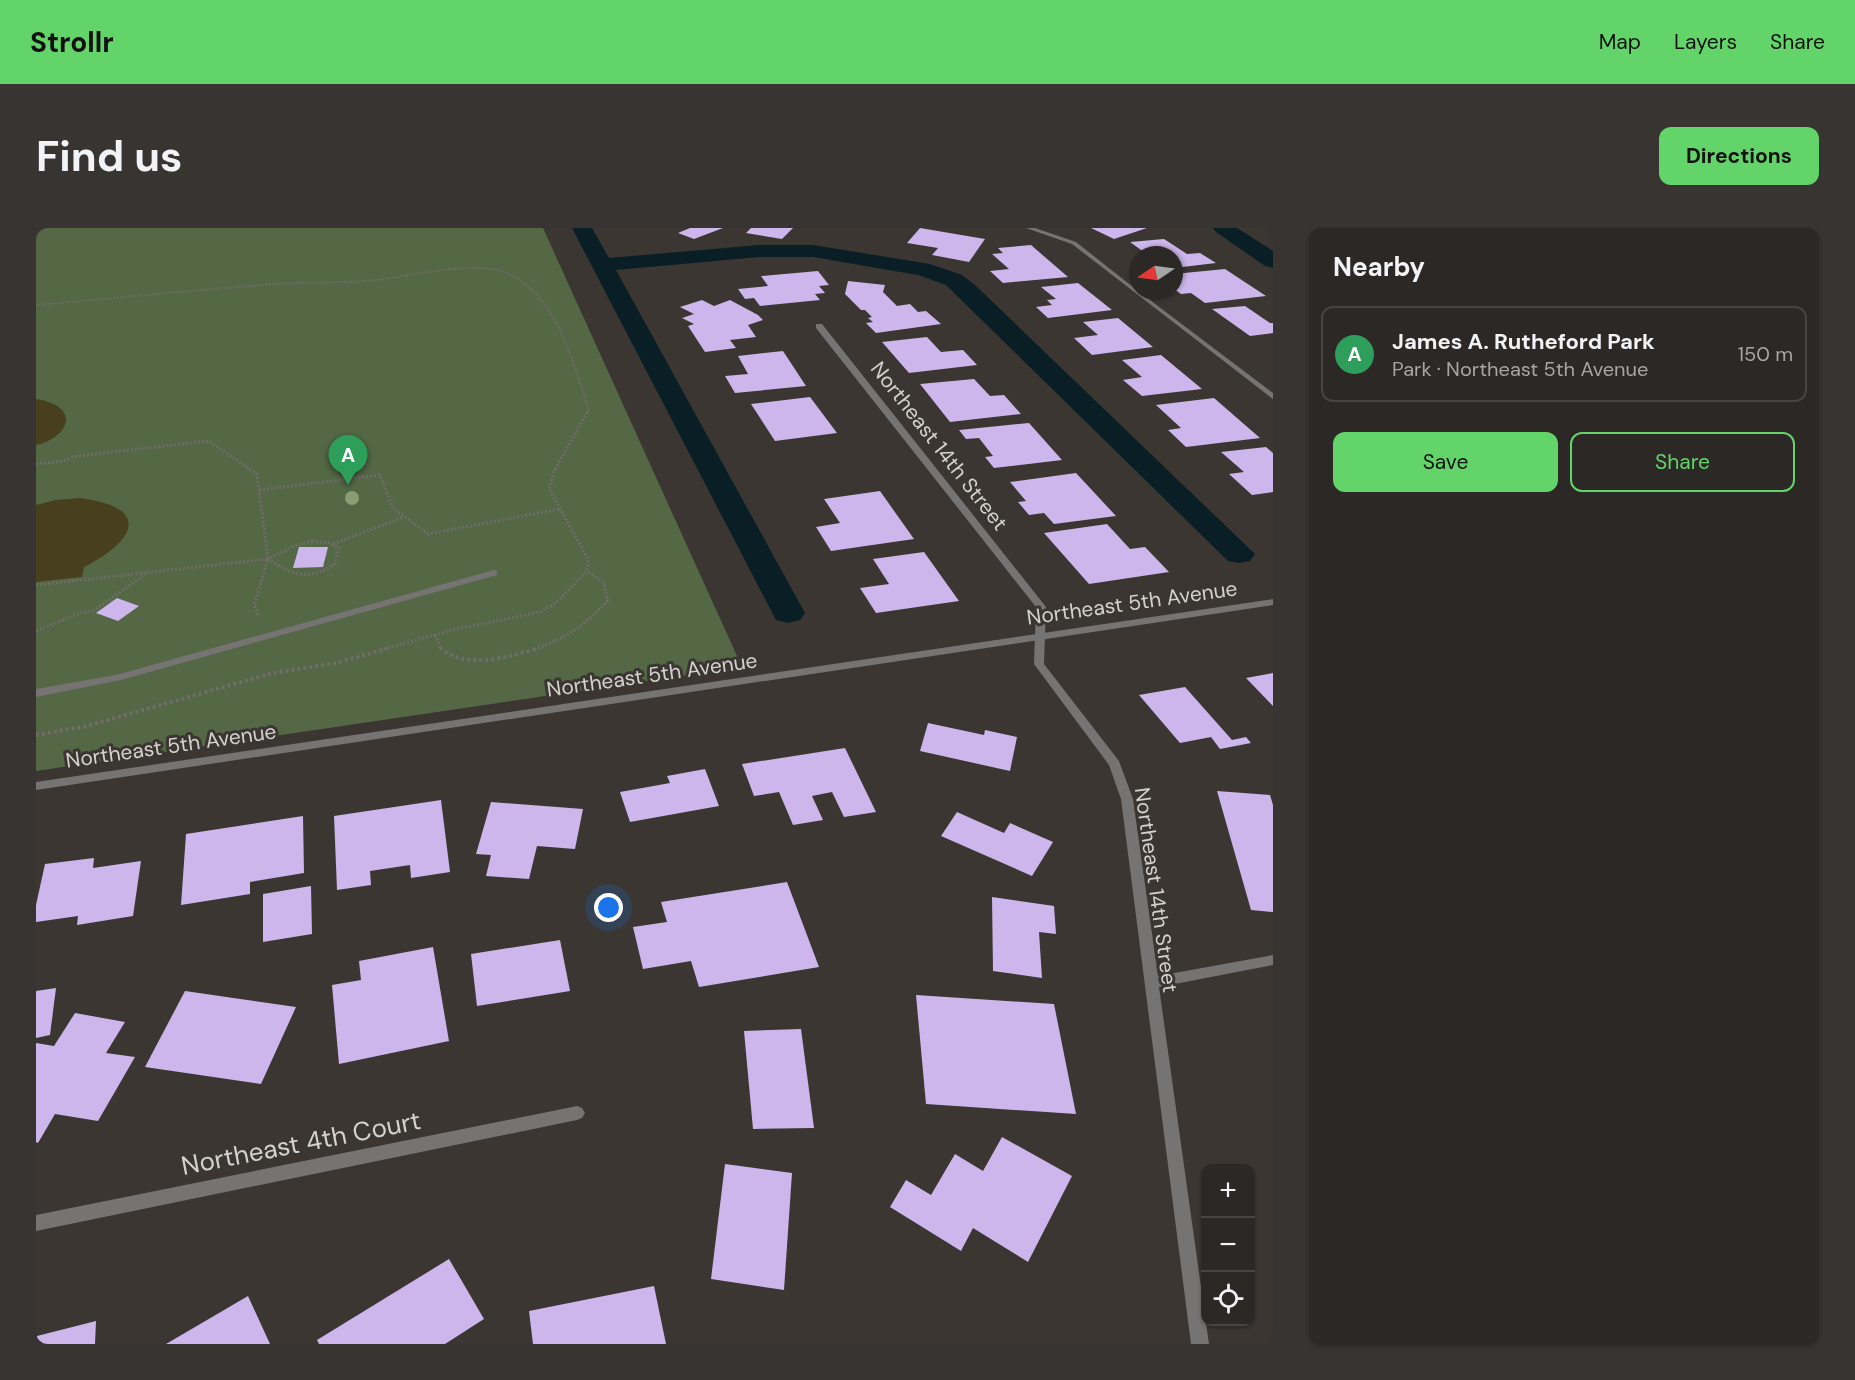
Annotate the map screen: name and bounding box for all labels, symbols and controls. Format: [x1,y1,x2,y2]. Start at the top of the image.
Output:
text: Strollr [30,24,114,61]
text: Map [1599,28,1641,56]
text: Layers [1674,28,1737,56]
text: Share [1770,28,1825,56]
button: Directions [1659,127,1819,185]
text: Find us [36,129,182,184]
north arrow [1129,246,1183,300]
text: Nearby [1333,250,1425,284]
text: James A. Rutheford Park [1392,327,1655,356]
text: A [1347,341,1362,367]
text: 150 m [1738,341,1793,367]
street label: Northeast 14th Street [864,356,1014,536]
text: Park · Northeast 5th Avenue [1392,356,1648,382]
button: Save [1333,432,1558,492]
button: Share [1570,432,1795,492]
pin: A [328,436,368,485]
street label: Northeast 5th Avenue [1025,574,1239,632]
street label: Northeast 5th Avenue [545,646,759,704]
street label: Northeast 5th Avenue [64,717,278,775]
street label: Northeast 14th Street [1128,786,1184,994]
your location [594,893,623,922]
street label: Northeast 4th Court [178,1103,424,1183]
map controls [1201,1164,1255,1326]
button: + [1201,1164,1255,1218]
button: − [1201,1218,1255,1272]
button: locate [1201,1272,1255,1326]

